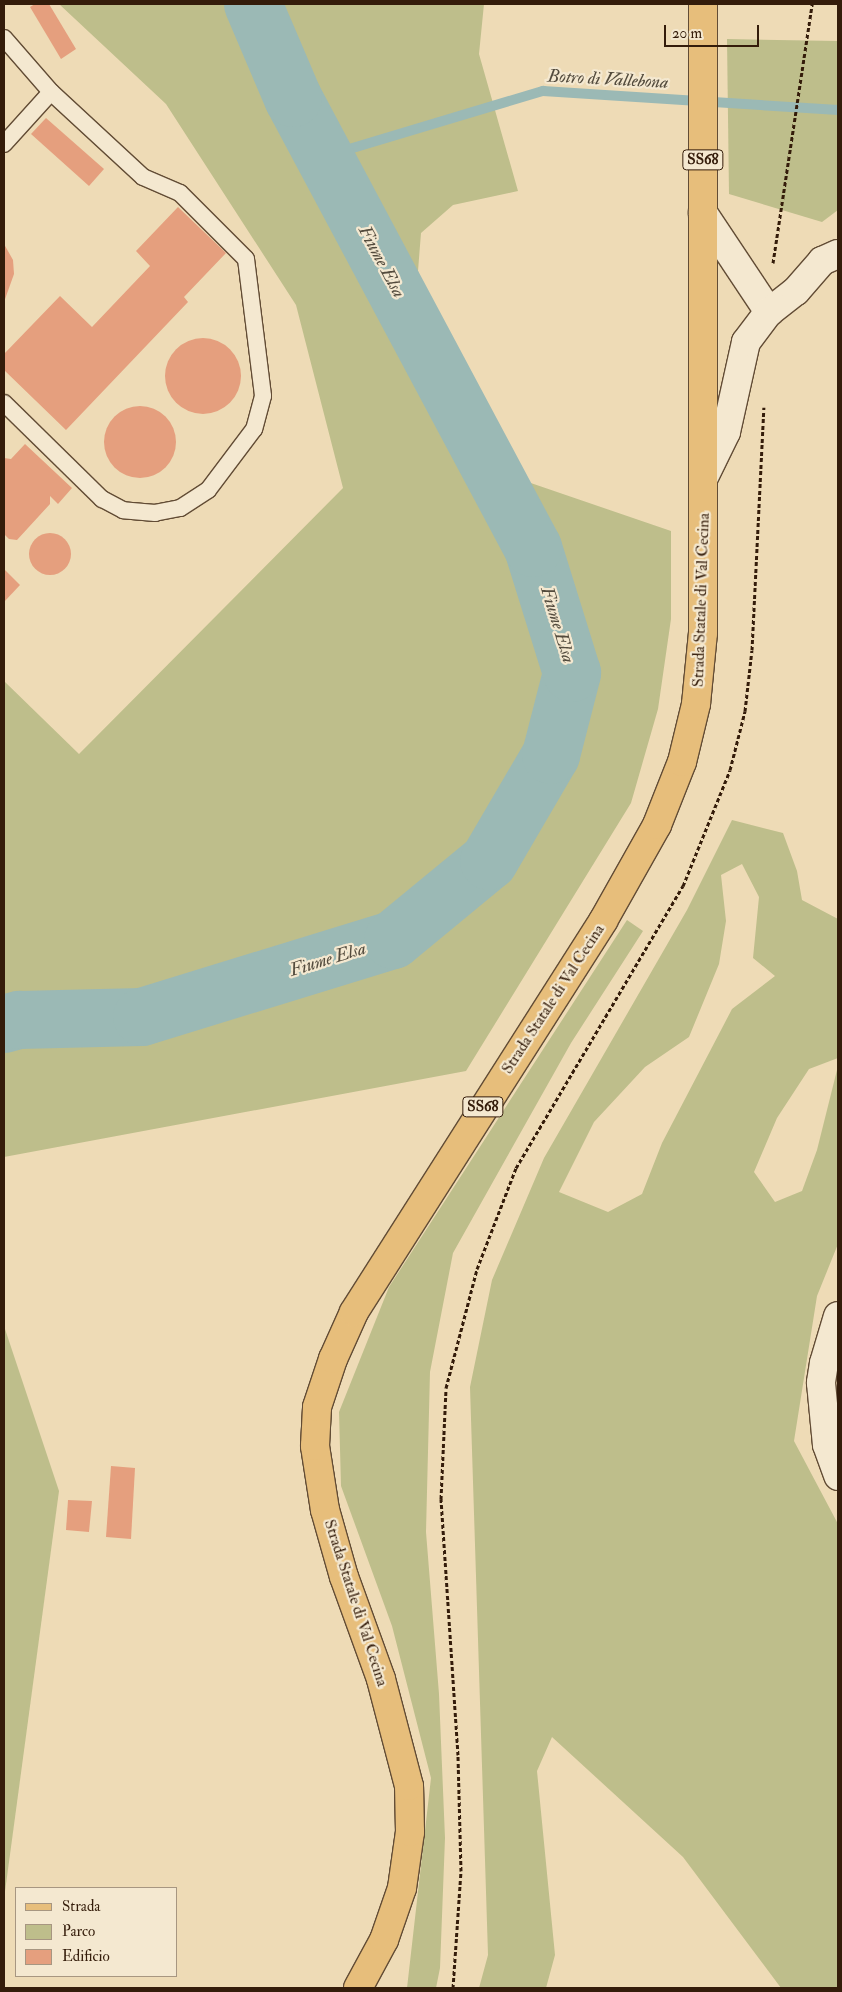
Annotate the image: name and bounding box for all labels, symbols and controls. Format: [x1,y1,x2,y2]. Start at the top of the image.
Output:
scale bar [667,15,762,47]
text: 20 m [672,24,702,43]
water label: Botro di Vallebona [547,66,669,94]
road number: SS68 [682,148,724,172]
water label: Fiume Elsa [353,222,409,302]
street label: Strada Statale di Val Cecina [688,513,714,687]
water label: Fiume Elsa [535,584,579,666]
street label: Strada Statale di Val Cecina [497,921,609,1077]
water label: Fiume Elsa [287,938,369,982]
road number: SS68 [462,1094,504,1120]
street label: Strada Statale di Val Cecina [320,1517,392,1689]
legend [15,1887,178,1977]
text: Strada [62,1897,101,1916]
text: Parco [62,1922,95,1941]
text: Edificio [62,1947,110,1966]

